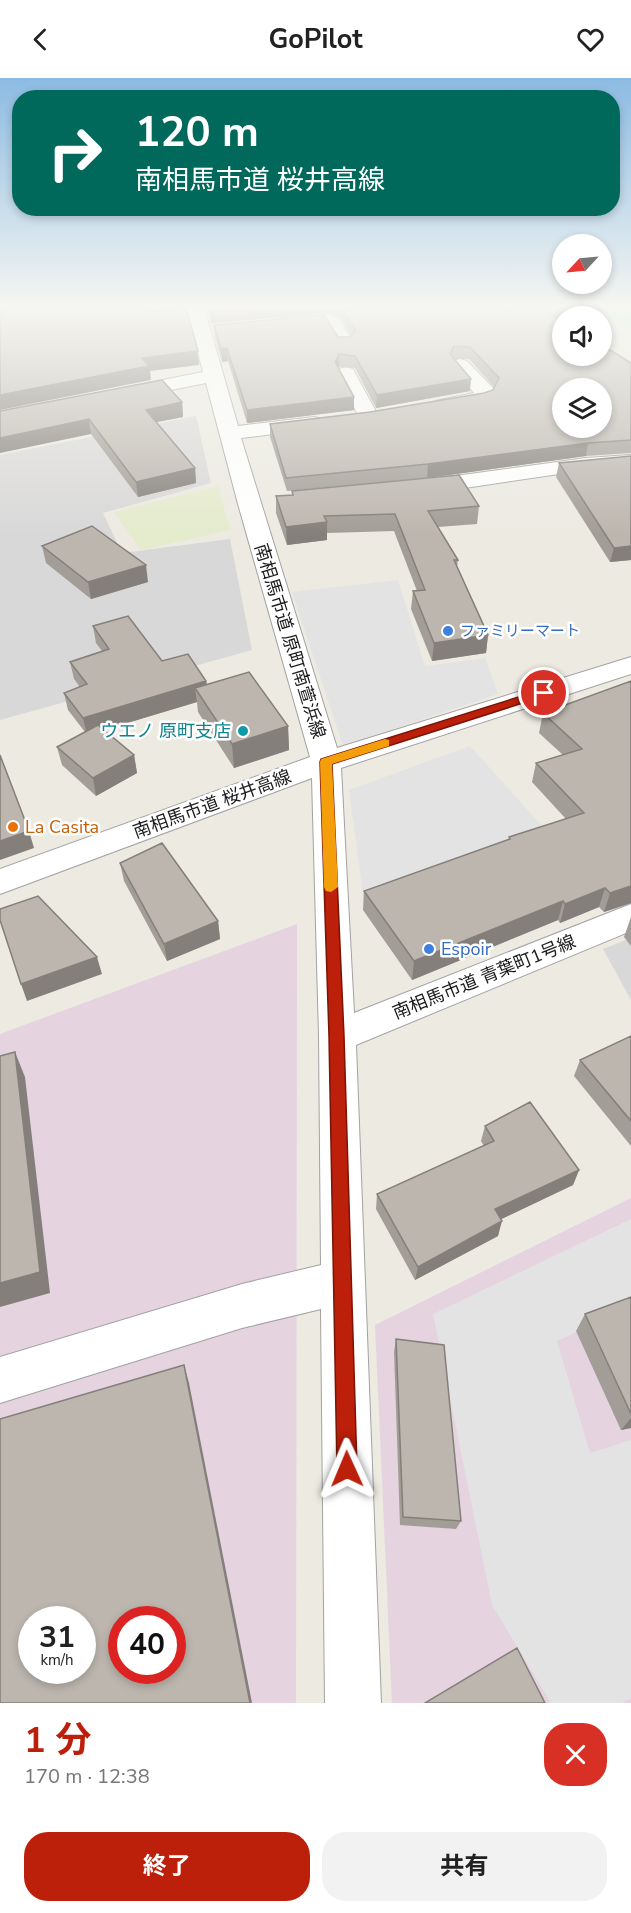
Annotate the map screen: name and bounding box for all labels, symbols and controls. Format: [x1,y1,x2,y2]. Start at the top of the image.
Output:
text: GoPilot [268,21,363,58]
icon: back [24,23,57,56]
icon: heart [574,23,607,56]
text: 120 m [135,104,259,161]
icon: right [36,114,114,192]
text: 南相馬市道 桜井高線 [135,162,385,199]
north arrow [552,234,612,294]
map controls [552,234,612,438]
button: sound [552,306,612,366]
button: layers [552,378,612,438]
street label: 南相馬市道 原町南萱浜線 [249,541,331,741]
place label: ファミリーマート [460,621,580,641]
marker: ファミリーマート [441,624,455,638]
pin [518,667,569,718]
icon: arrive [527,676,560,709]
place label: ウエノ 原町支店 [100,719,231,743]
marker: ウエノ 原町支店 [236,724,250,738]
street label: 南相馬市道 桜井高線 [130,764,294,844]
place label: La Casita [25,815,99,839]
marker: La Casita [6,820,20,834]
street label: 南相馬市道 青葉町1号線 [389,929,579,1025]
place label: Espoir [441,937,492,961]
marker: Espoir [422,942,436,956]
position arrow [315,1437,379,1501]
speed limit sign: 40 [108,1606,186,1684]
text: 31 [39,1617,75,1658]
text: km/h [40,1650,74,1670]
text: 1 分 [24,1716,91,1765]
button: close [544,1723,607,1786]
text: 170 m · 12:38 [24,1763,150,1790]
button: 終了 [24,1832,310,1901]
button: 共有 [322,1832,607,1901]

